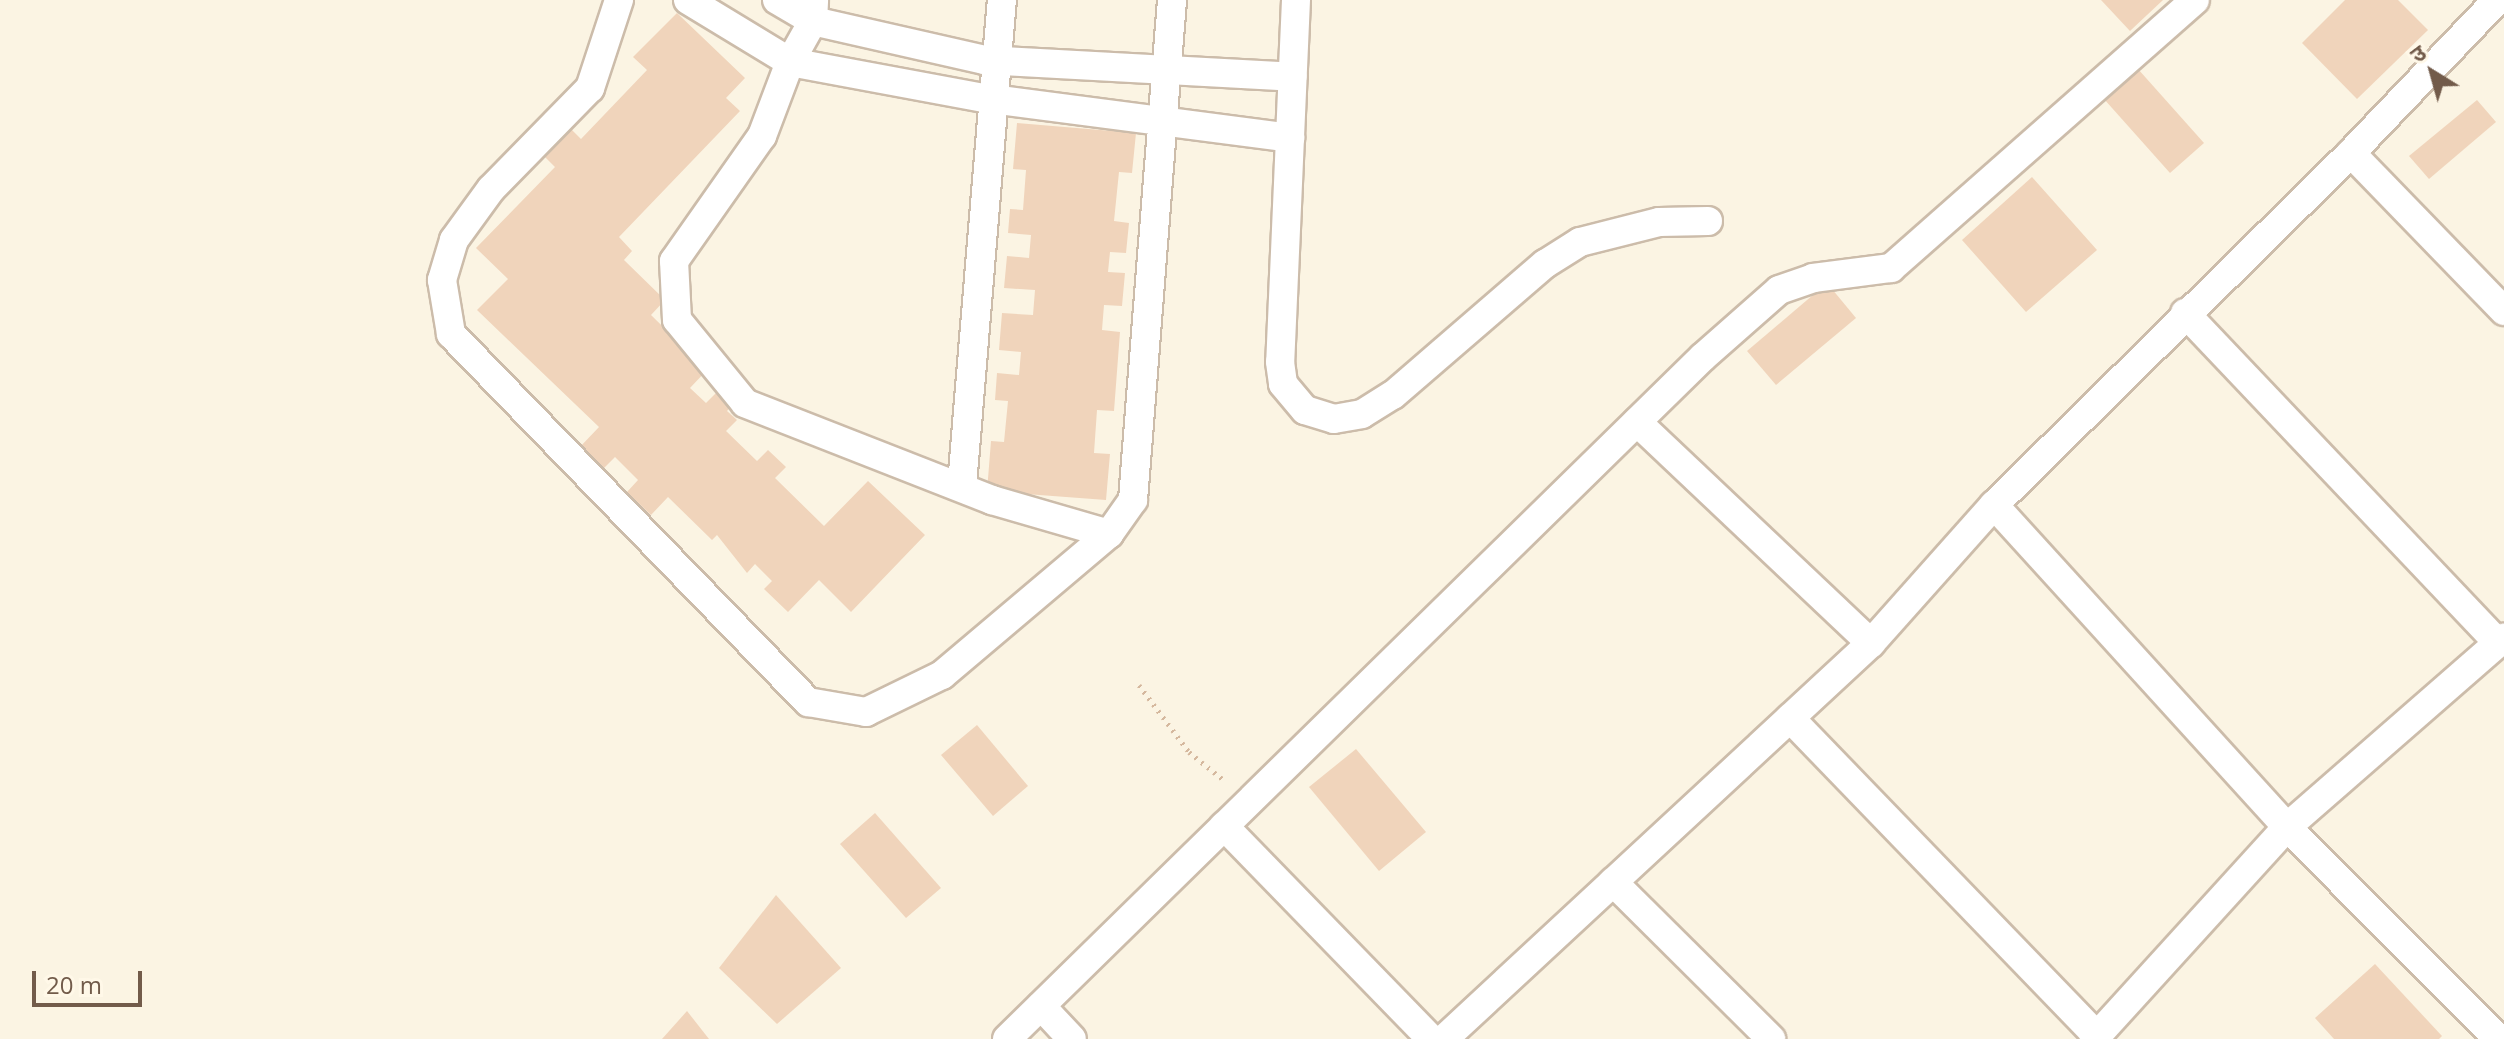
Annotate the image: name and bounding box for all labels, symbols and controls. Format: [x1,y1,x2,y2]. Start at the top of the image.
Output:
north arrow [2392,32,2472,112]
text: उ [2403,37,2432,69]
scale bar [36,955,146,1005]
text: 20 m [46,968,102,1001]

